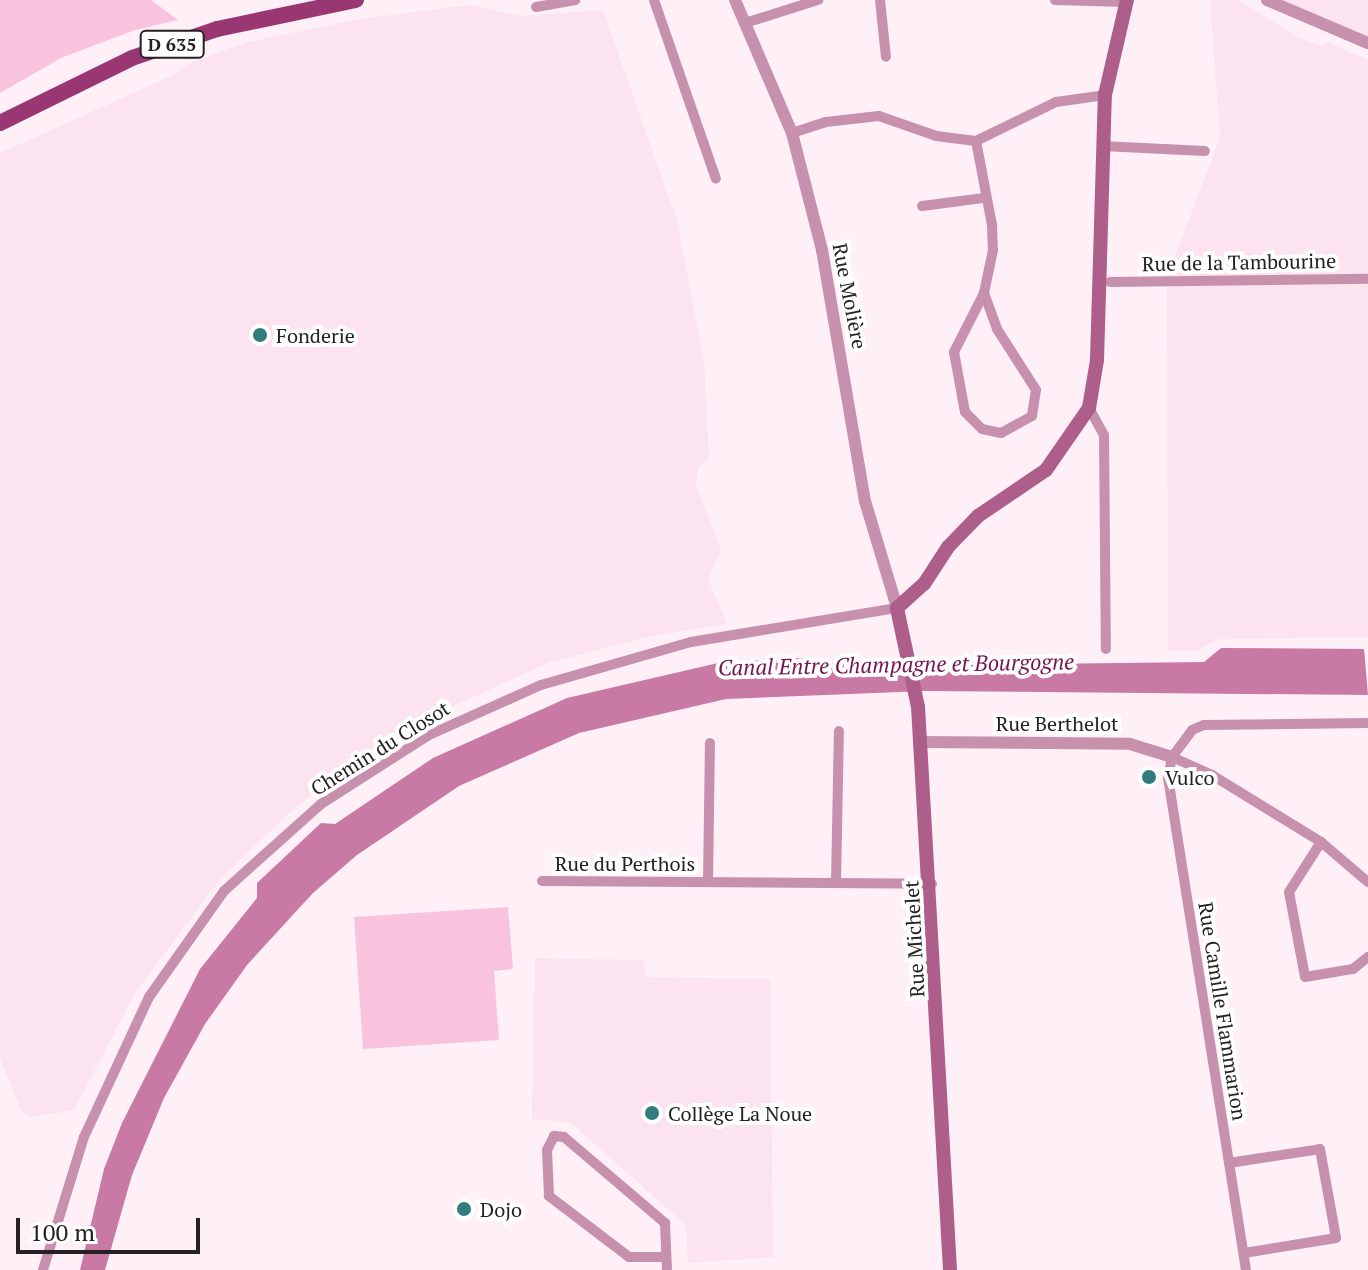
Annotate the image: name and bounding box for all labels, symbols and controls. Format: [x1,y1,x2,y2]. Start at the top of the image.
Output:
road number: D 635 [138,30,206,58]
street label: Rue Molière [828,241,872,351]
street label: Rue de la Tambourine [1142,248,1336,276]
place label: Fonderie [276,323,355,347]
marker: Fonderie [251,326,269,344]
water label: Canal Entre Champagne et Bourgogne [718,648,1074,680]
street label: Chemin du Closot [306,696,454,800]
street label: Rue Berthelot [996,711,1118,735]
place label: Vulco [1165,765,1215,789]
marker: Vulco [1140,768,1158,786]
street label: Rue du Perthois [555,851,695,875]
street label: Rue Michelet [899,880,929,998]
street label: Rue Camille Flammarion [1194,900,1252,1122]
place label: Collège La Noue [668,1101,812,1125]
marker: Collège La Noue [643,1104,661,1122]
place label: Dojo [480,1197,522,1221]
marker: Dojo [455,1200,473,1218]
scale bar [20,1202,204,1252]
text: 100 m [30,1216,95,1248]

